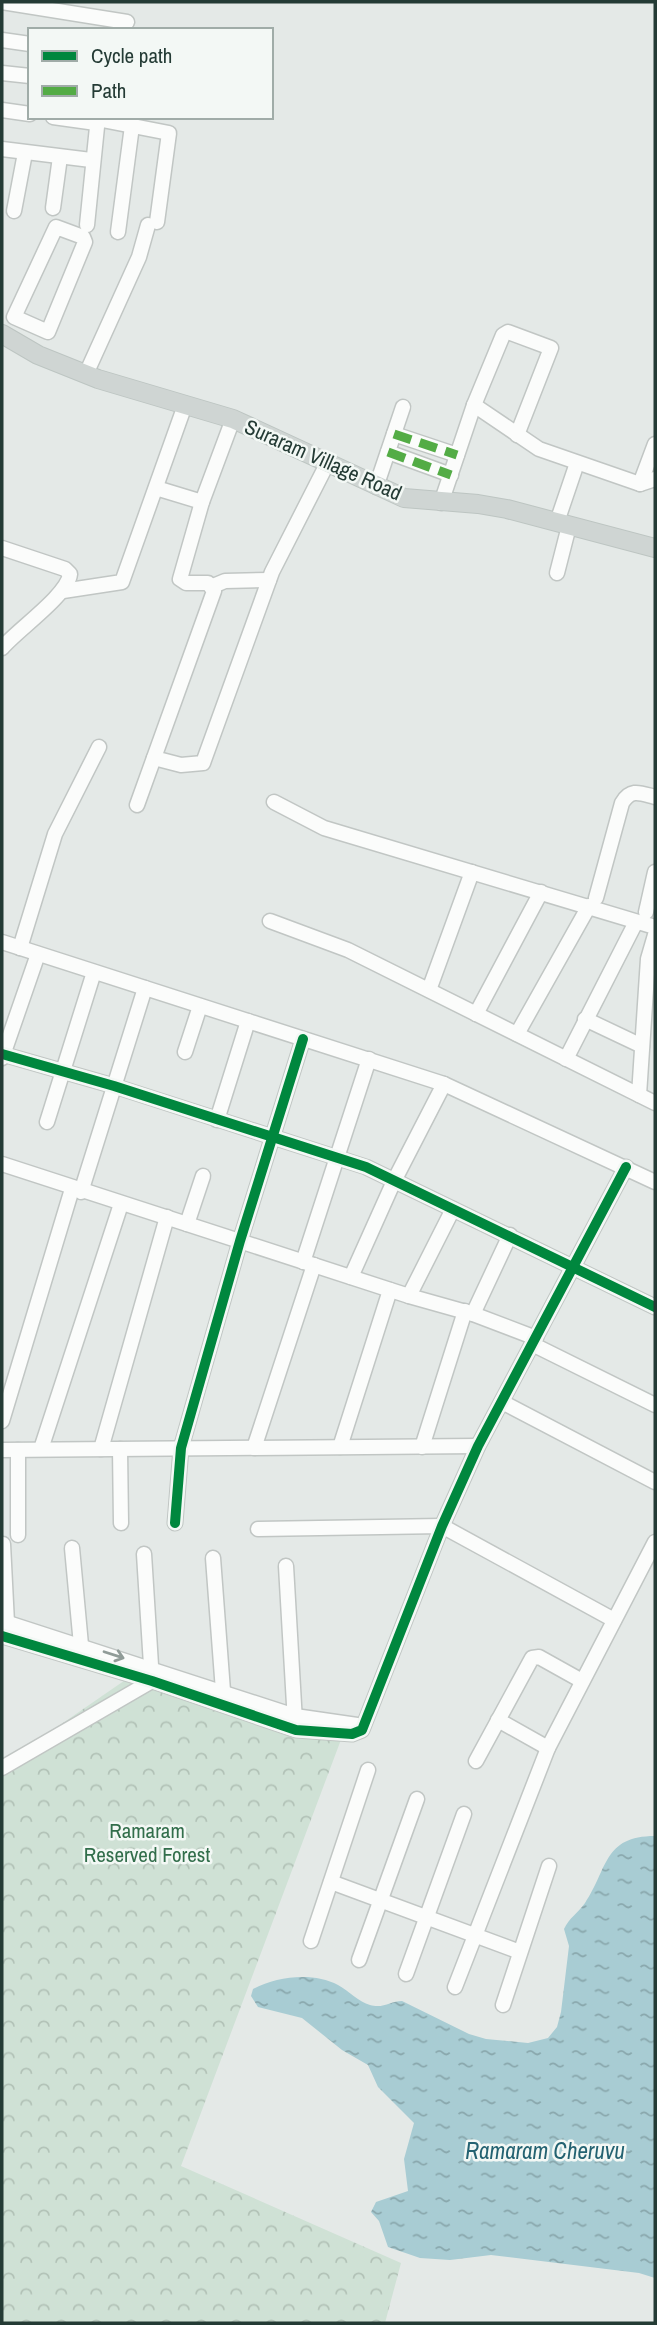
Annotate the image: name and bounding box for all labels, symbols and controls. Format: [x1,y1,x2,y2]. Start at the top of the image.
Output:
legend [28,28,273,119]
text: Cycle path [91,41,172,70]
text: Path [91,76,126,105]
street label: Suraram Village Road [240,412,406,507]
one-way arrow [103,1650,125,1663]
park label: Ramaram Reserved Forest [84,1816,210,1869]
water label: Ramaram Cheruvu [465,2135,625,2166]

